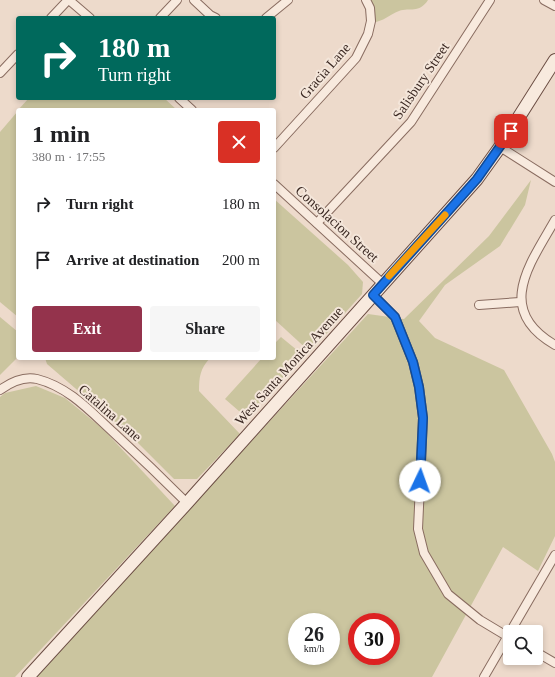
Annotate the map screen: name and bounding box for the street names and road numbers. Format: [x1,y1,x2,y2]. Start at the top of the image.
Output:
street label: Gracia Lane [297,40,353,102]
street label: Salisbury Street [390,40,452,122]
street label: Consolacion Street [293,183,382,265]
street label: West Santa Monica Avenue [232,304,346,428]
street label: Catalina Lane [76,382,144,444]

